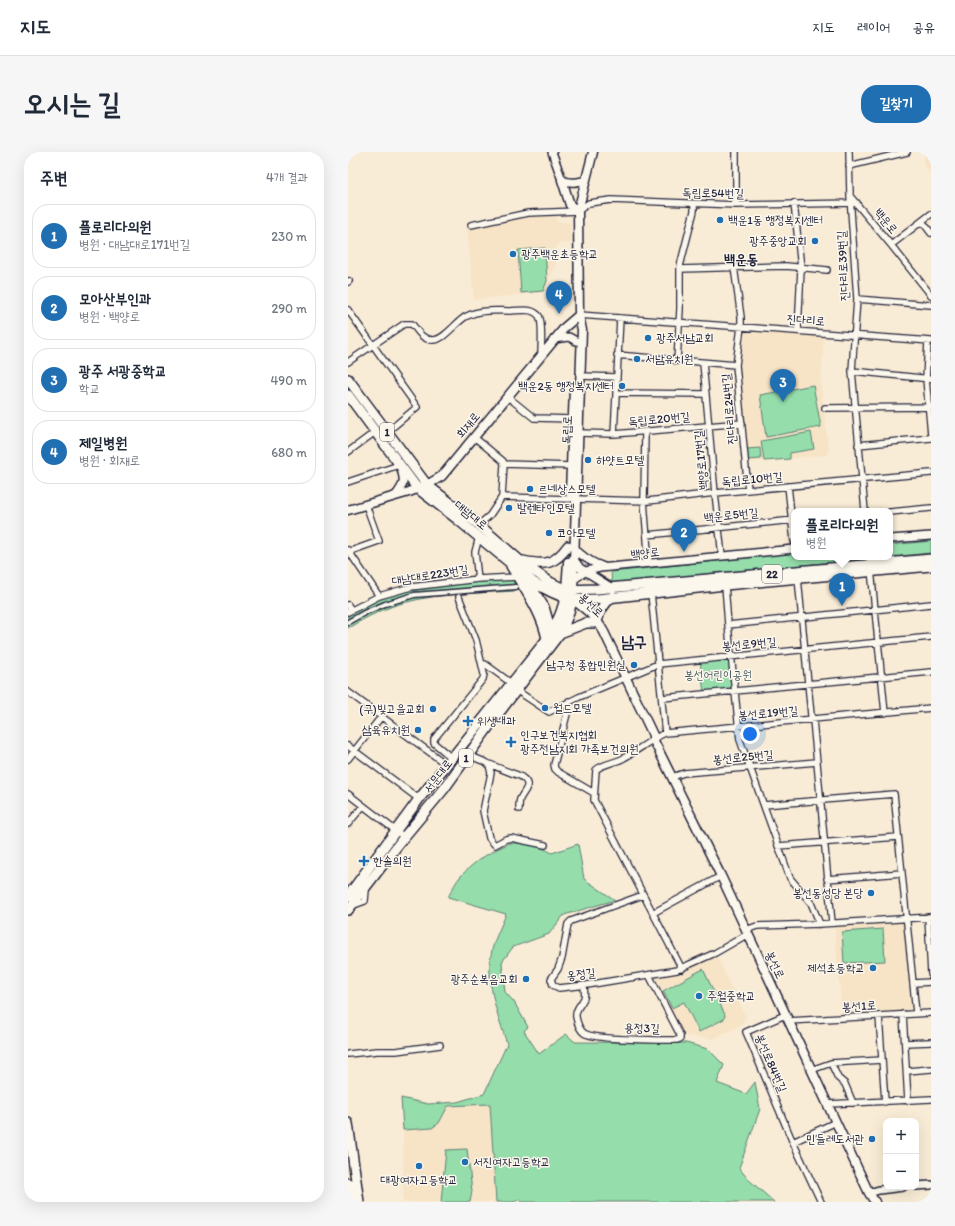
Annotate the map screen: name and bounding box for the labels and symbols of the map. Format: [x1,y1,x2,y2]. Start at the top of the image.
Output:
street label: 독립로54번길 [682,185,744,201]
street label: 백운로 [871,205,901,237]
place label: 백운1동 행정복지센터 [728,213,823,227]
marker: 백운1동 행정복지센터 [715,215,725,225]
street label: 진다리로39번길 [834,230,852,302]
place label: 광주중앙교회 [749,234,807,248]
marker: 광주중앙교회 [810,236,820,246]
place label: 광주백운초등학교 [521,247,598,261]
marker: 광주백운초등학교 [508,249,518,259]
district label: 백운동 [724,251,758,268]
pin: 4 [546,281,572,314]
street label: 진다리로 [786,312,826,328]
place label: 광주서남교회 [656,331,714,345]
marker: 광주서남교회 [643,333,653,343]
place label: 서남유치원 [645,352,693,366]
marker: 서남유치원 [632,354,642,364]
pin: 3 [770,369,796,402]
street label: 진다리로24번길 [719,372,739,445]
place label: 백운2동 행정복지센터 [518,379,614,393]
marker: 백운2동 행정복지센터 [617,381,627,391]
street label: 회재로 [453,409,483,441]
street label: 독립로20번길 [628,409,691,429]
street label: 독립로 [559,415,575,445]
road number: 1 [380,423,394,441]
street label: 백양로17번길 [691,429,711,490]
place label: 하얏트모텔 [596,453,645,467]
marker: 하얏트모텔 [583,455,593,465]
street label: 독립로10번길 [721,469,783,489]
place label: 르네상스모텔 [538,482,596,496]
marker: 르네상스모텔 [525,484,535,494]
street label: 대남대로 [452,497,490,533]
place label: 발렌타인모텔 [517,501,575,515]
marker: 발렌타인모텔 [504,503,514,513]
street label: 백운로5번길 [703,505,759,525]
pin: 2 [671,519,697,552]
place label: 코아모텔 [557,526,596,540]
marker: 코아모텔 [544,528,554,538]
street label: 백양로 [630,545,660,561]
street label: 대남대로223번길 [391,562,470,588]
road number: 22 [762,565,782,583]
pin: 1 [829,573,855,606]
street label: 봉선로 [576,590,606,620]
district label: 남구 [621,632,647,651]
street label: 봉선로9번길 [721,635,777,653]
place label: 남구청 종합민원실 [546,658,626,672]
marker: 남구청 종합민원실 [629,660,639,670]
park label: 봉선어린이공원 [684,668,752,682]
place label: 월드모텔 [553,701,592,715]
place label: (구)빛고을교회 [359,702,425,716]
marker: 월드모텔 [540,703,550,713]
street label: 봉선로19번길 [737,703,799,723]
marker: (구)빛고을교회 [428,704,438,714]
place label: 위생내과 [477,714,516,728]
marker: 위생내과 [462,715,474,727]
place label: 삼육유치원 [362,723,410,737]
your location [740,724,760,744]
marker: 삼육유치원 [413,725,423,735]
place label: 인구보건복지협회 광주전남지회 가족보건의원 [520,728,639,756]
marker: 인구보건복지협회 광주전남지회 가족보건의원 [505,736,517,748]
street label: 봉선로25번길 [712,747,774,767]
road number: 1 [459,749,473,767]
street label: 서문대로 [421,756,455,796]
place label: 한솔의원 [373,854,412,868]
marker: 한솔의원 [358,855,370,867]
place label: 봉선동성당 본당 [793,886,863,900]
marker: 봉선동성당 본당 [866,888,876,898]
street label: 봉선로 [763,949,787,981]
place label: 제석초등학교 [807,961,865,975]
marker: 제석초등학교 [868,963,878,973]
street label: 옹정길 [566,965,597,983]
place label: 광주순복음교회 [450,972,518,986]
marker: 광주순복음교회 [521,974,531,984]
place label: 주월중학교 [707,989,755,1003]
marker: 주월중학교 [694,991,704,1001]
street label: 봉선1로 [841,998,877,1014]
street label: 용정3길 [624,1020,660,1036]
street label: 봉선로84번길 [752,1032,790,1095]
place label: 민들레도서관 [806,1132,864,1146]
marker: 민들레도서관 [867,1134,877,1144]
place label: 서진여자고등학교 [473,1155,550,1169]
marker: 서진여자고등학교 [460,1157,470,1167]
marker: 대광여자고등학교 [414,1161,424,1171]
place label: 대광여자고등학교 [380,1173,458,1187]

